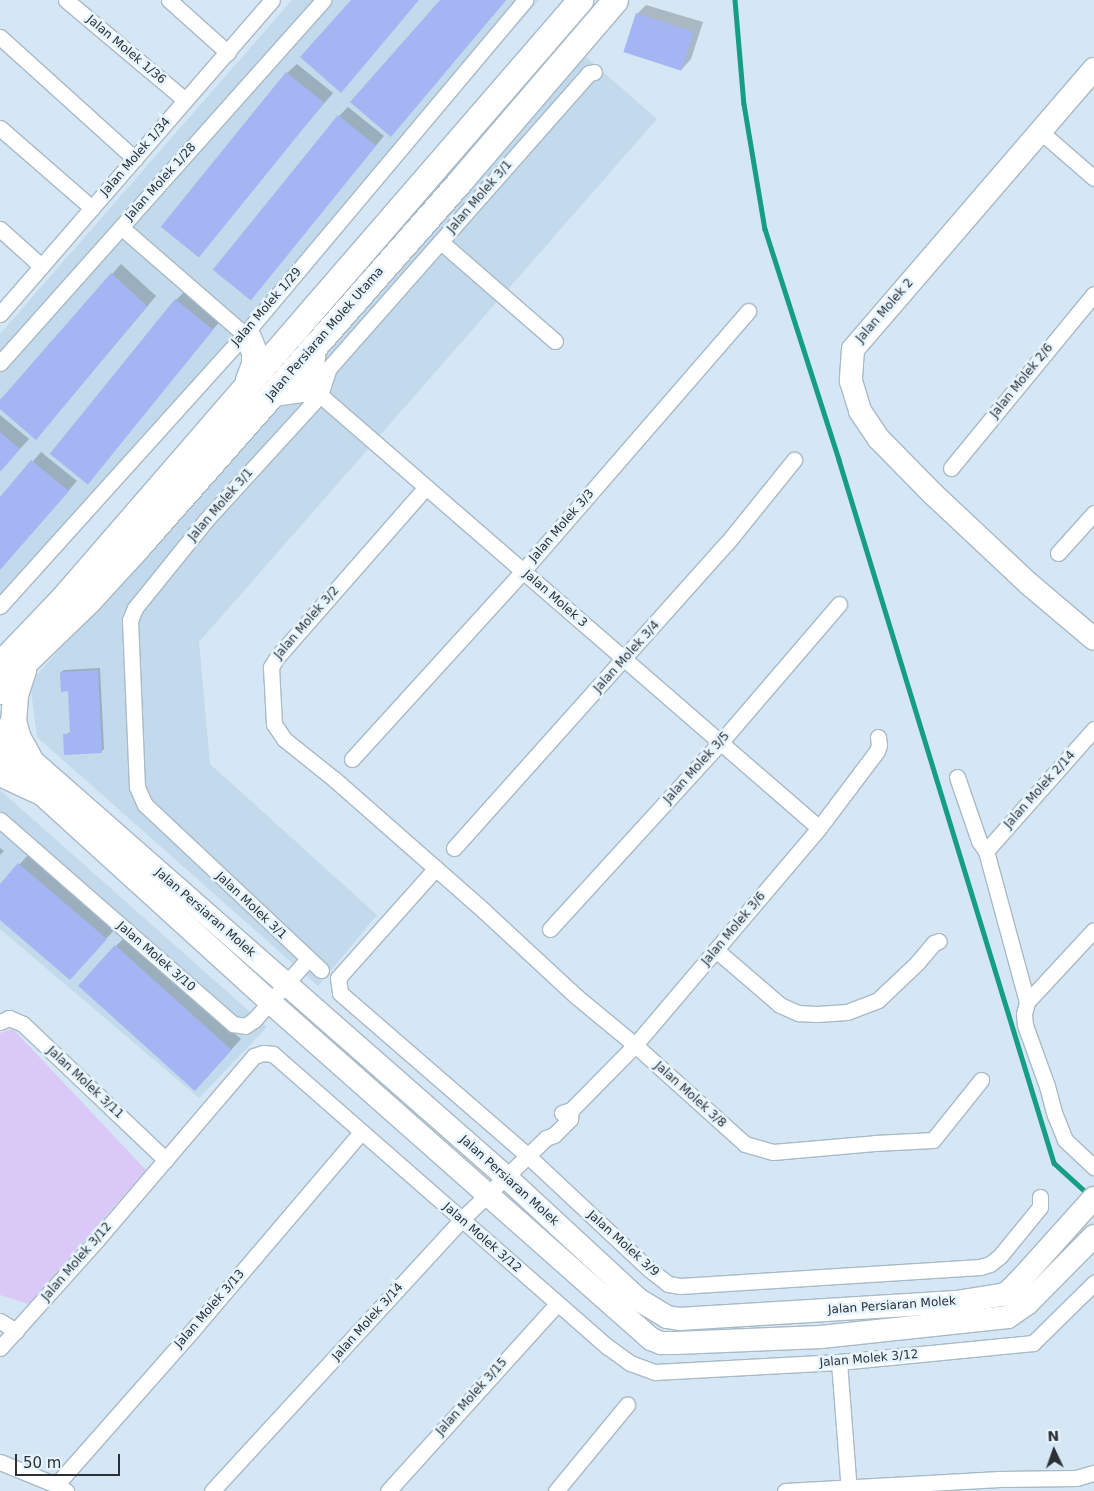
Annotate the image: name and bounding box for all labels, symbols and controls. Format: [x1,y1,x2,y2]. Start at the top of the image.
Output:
street label: Jalan Molek 1/36 [83,13,169,87]
street label: Jalan Molek 1/34 [98,115,174,199]
street label: Jalan Molek 1/28 [122,140,200,224]
street label: Jalan Molek 3/1 [445,158,515,236]
street label: Jalan Persiaran Molek Utama [263,264,387,404]
street label: Jalan Molek 1/29 [229,265,305,349]
street label: Jalan Molek 2 [853,276,917,346]
street label: Jalan Molek 2/6 [988,341,1056,421]
street label: Jalan Molek 3/1 [186,466,256,544]
street label: Jalan Molek 3/3 [527,487,597,565]
street label: Jalan Molek 3 [520,567,590,631]
street label: Jalan Molek 3/2 [272,584,342,662]
street label: Jalan Molek 3/4 [591,618,663,696]
street label: Jalan Molek 3/5 [661,729,733,807]
street label: Jalan Molek 2/14 [1001,748,1079,832]
street label: Jalan Persiaran Molek [152,866,258,960]
street label: Jalan Molek 3/1 [213,870,289,942]
street label: Jalan Molek 3/6 [699,889,769,969]
street label: Jalan Molek 3/10 [114,919,198,995]
street label: Jalan Molek 3/11 [44,1044,126,1122]
street label: Jalan Molek 3/8 [651,1059,729,1131]
street label: Jalan Persiaran Molek [457,1133,561,1229]
street label: Jalan Molek 3/12 [440,1200,524,1276]
street label: Jalan Molek 3/9 [584,1208,662,1280]
street label: Jalan Molek 3/12 [39,1220,115,1304]
street label: Jalan Molek 3/13 [172,1267,248,1351]
street label: Jalan Molek 3/14 [329,1280,407,1364]
street label: Jalan Persiaran Molek [828,1294,956,1318]
street label: Jalan Molek 3/12 [819,1348,919,1370]
street label: Jalan Molek 3/15 [433,1355,511,1439]
north arrow [1029,1426,1079,1476]
text: N [1047,1428,1059,1444]
scale bar [18,1444,122,1476]
text: 50 m [23,1454,61,1472]

